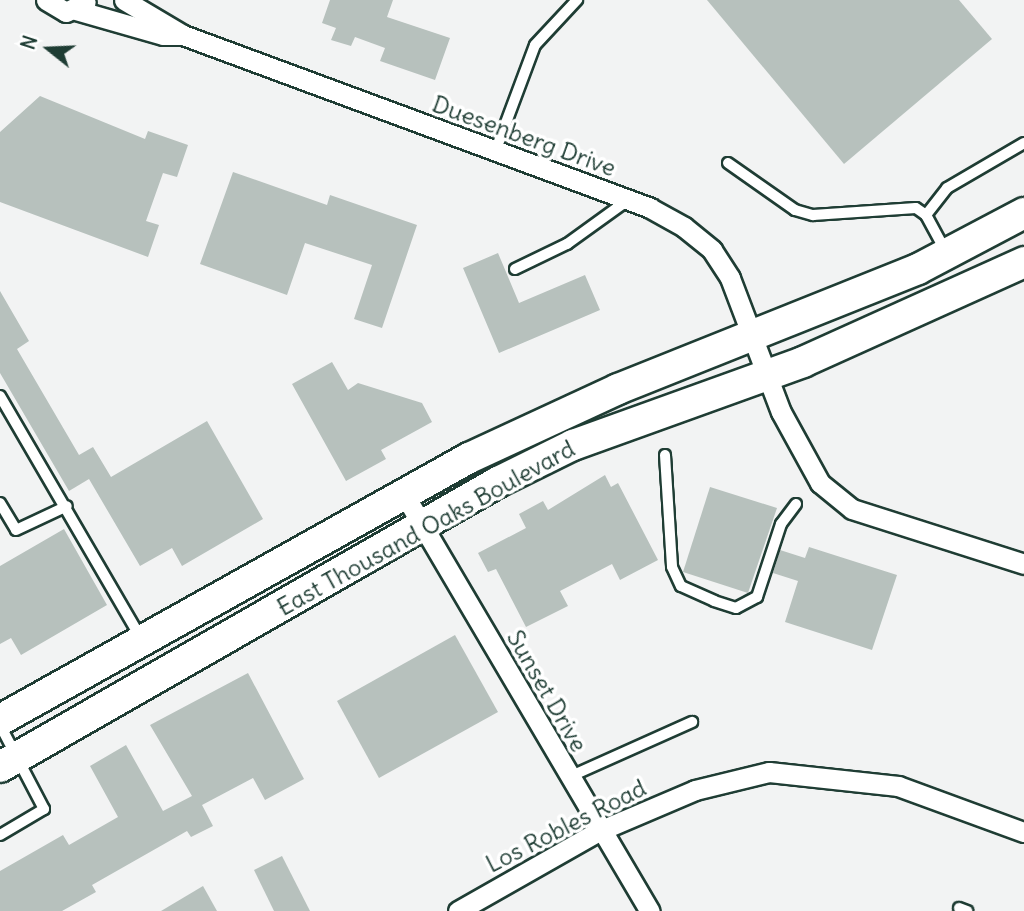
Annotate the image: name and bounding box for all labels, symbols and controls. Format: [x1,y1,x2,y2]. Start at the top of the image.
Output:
north arrow [14,14,84,84]
text: N [16,33,42,52]
street label: Duesenberg Drive [428,89,620,183]
street label: East Thousand Oaks Boulevard [272,434,580,622]
street label: Sunset Drive [501,625,593,757]
street label: Los Robles Road [481,773,651,879]

